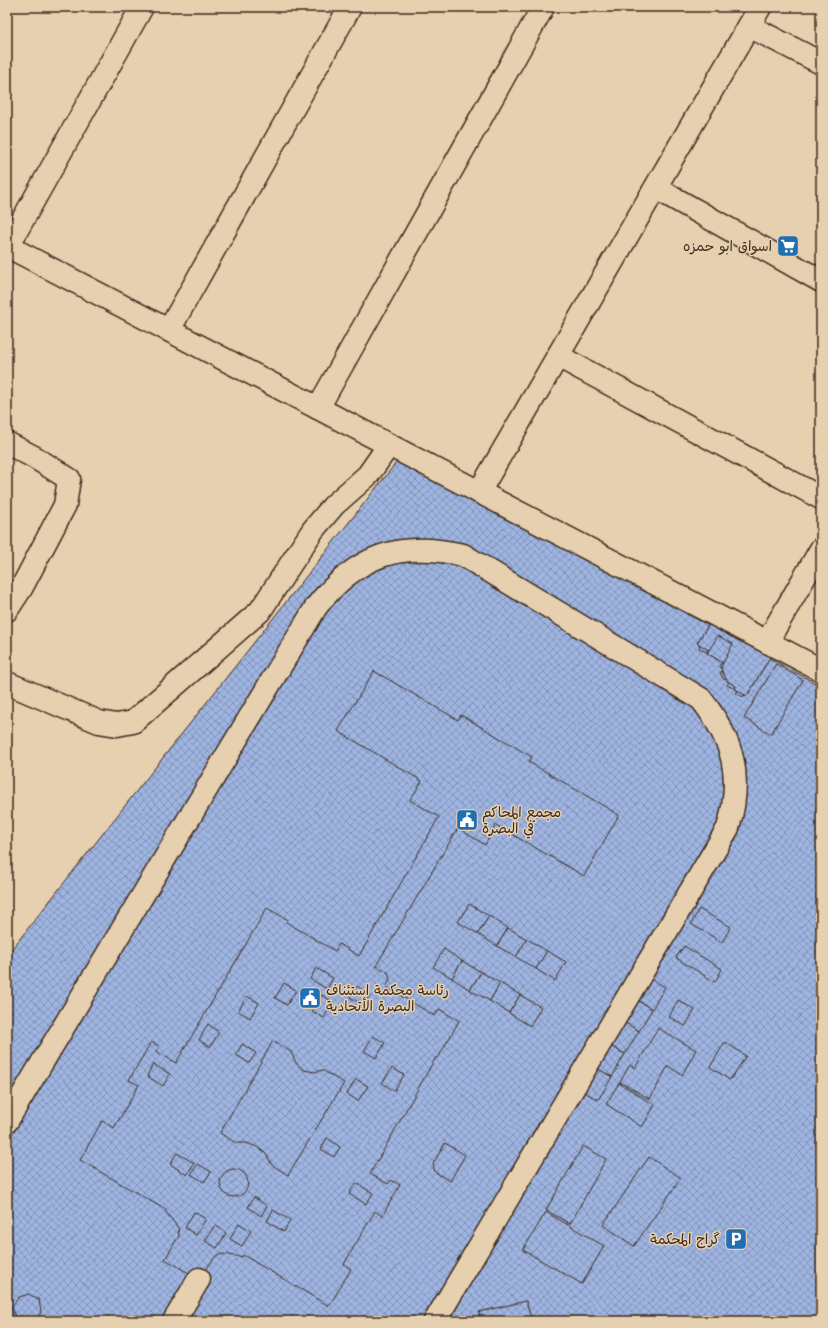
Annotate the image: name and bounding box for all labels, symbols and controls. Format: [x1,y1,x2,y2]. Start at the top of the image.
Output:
supermarket icon: اسواق ابو حمزه [775,233,801,259]
place label: اسواق ابو حمزه [683,237,772,255]
place label: مجمع المحاكم في البصرة [482,803,561,839]
public building icon: مجمع المحاكم في البصرة [454,807,480,833]
place label: رئاسة محكمة استئناف البصرة الأتحادية [326,981,449,1015]
public building icon: رئاسة محكمة استئناف البصرة الأتحادية [297,985,323,1011]
parking icon: گراج المحكمة [723,1226,749,1252]
place label: گراج المحكمة [650,1230,720,1249]

